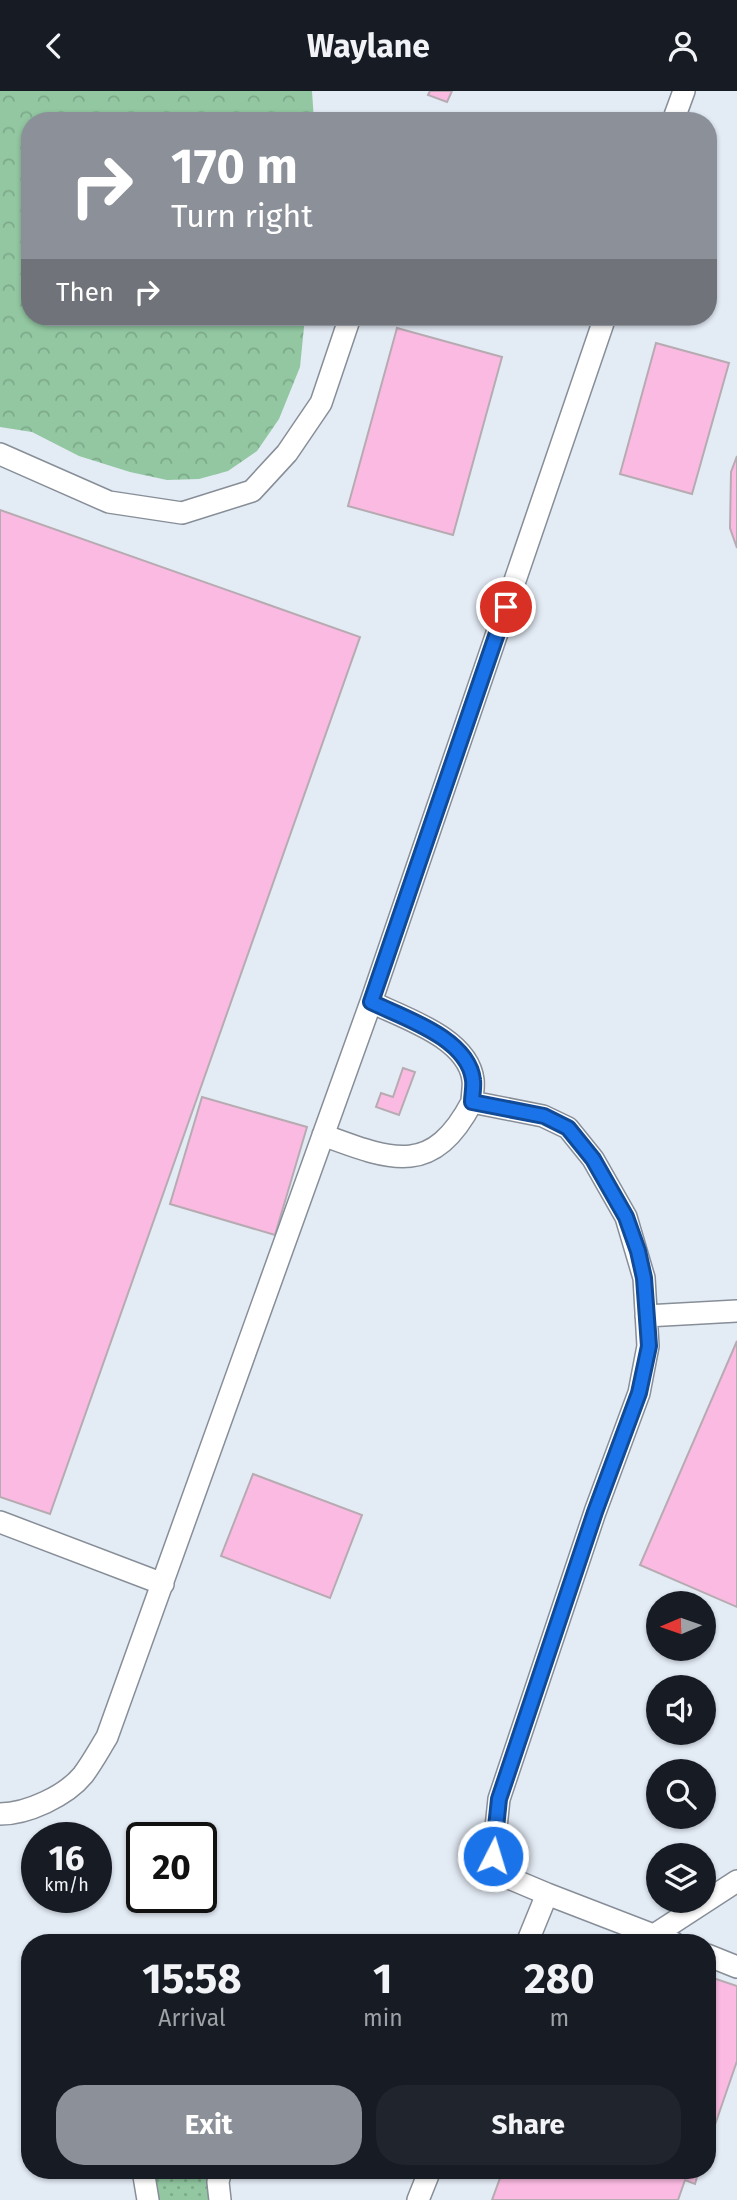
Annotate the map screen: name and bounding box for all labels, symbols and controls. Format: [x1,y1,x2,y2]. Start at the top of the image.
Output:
icon: back [35,27,73,65]
text: Waylane [307,27,430,65]
icon: person [664,27,702,65]
text: 170 m [171,137,298,196]
icon: right [56,140,147,231]
text: Turn right [171,197,313,235]
icon: right [128,273,166,311]
text: Then [56,277,114,308]
pin [476,577,536,637]
icon: arrive [487,588,525,626]
north arrow [646,1591,716,1661]
map controls [646,1591,716,1913]
button: sound [646,1675,716,1745]
button: search [646,1759,716,1829]
position arrow [456,1819,530,1893]
speed limit sign: 20 [126,1822,217,1913]
text: 16 [49,1837,84,1879]
button: layers [646,1843,716,1913]
text: km/h [44,1874,89,1896]
text: 15:58 [142,1954,242,2004]
text: 1 [373,1954,393,2004]
text: 280 [524,1954,595,2004]
text: Arrival [158,2004,226,2032]
text: min [363,2004,403,2032]
text: m [549,2004,569,2032]
button: Exit [56,2085,362,2165]
button: Share [376,2085,681,2165]

